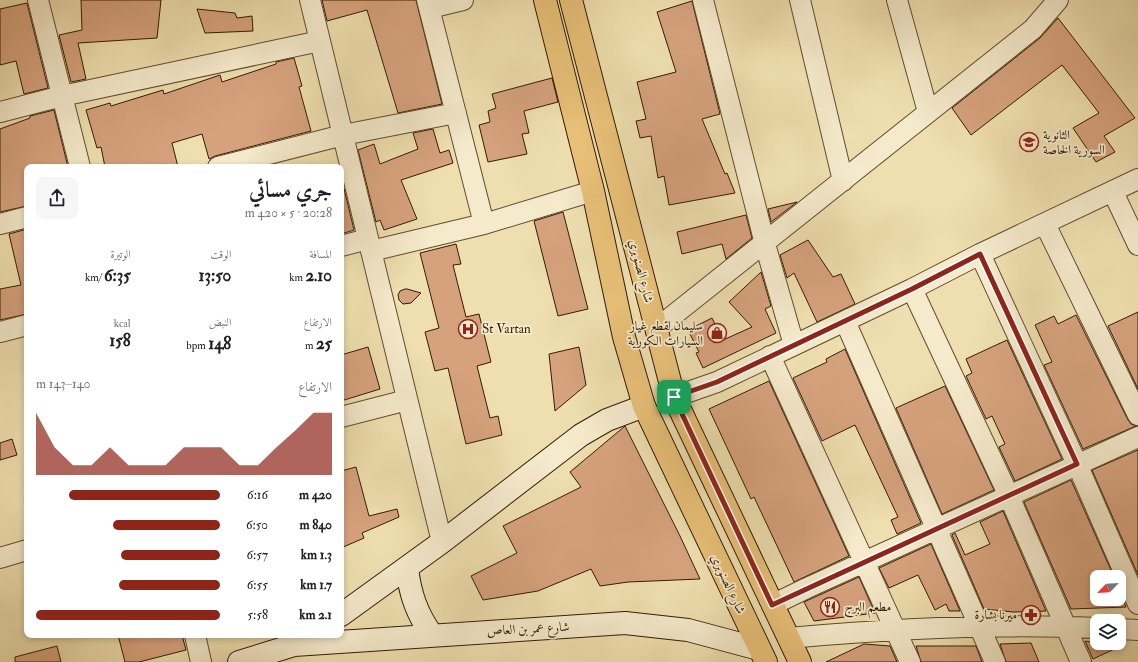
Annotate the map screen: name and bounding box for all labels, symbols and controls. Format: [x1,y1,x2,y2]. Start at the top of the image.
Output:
place label: الثانوية السورية الخاصة [1043,127,1105,158]
school or university icon: الثانوية السورية الخاصة [1018,131,1040,153]
text: جري مسائي [249,176,332,204]
button: share [36,177,78,219]
text: 20:28 · 5 × 420 m [245,205,332,221]
street label: شارع الصنوبري [623,238,657,305]
text: الوتيرة [110,248,131,261]
text: الوقت [210,248,231,261]
text: المسافة [310,248,332,261]
text: 6:35 [104,265,131,286]
text: 13:50 [199,265,231,286]
text: 2.10 [305,265,332,286]
text: /km [85,271,104,284]
text: km [289,271,305,284]
text: النبض [209,316,231,329]
text: الارتفاع [303,316,332,329]
text: kcal [114,317,131,330]
hospital icon: St Vartan [457,318,479,340]
place label: سليمان لقطع غيار السيارات الكورية [628,318,703,349]
place label: St Vartan [482,321,531,337]
shop icon: سليمان لقطع غيار السيارات الكورية [706,322,728,344]
text: 158 [109,330,131,351]
text: 148 [208,333,231,354]
text: 25 [316,333,332,354]
text: bpm [186,339,208,352]
text: m [305,339,316,352]
text: 140–143 m [36,376,90,392]
text: الارتفاع [298,379,332,395]
pin [657,380,691,414]
icon: arrive [663,386,685,408]
text: 6:16 [247,487,268,503]
text: 420 m [299,487,332,503]
text: 6:50 [246,517,268,533]
text: 840 m [299,517,332,533]
text: 6:57 [247,547,268,563]
text: 1.3 km [301,547,332,563]
street label: شارع الصنوبري [704,551,749,618]
north arrow [1090,570,1126,606]
map controls [1090,570,1126,650]
text: 6:55 [247,577,268,593]
text: 1.7 km [300,577,332,593]
restaurant icon: مطعم البرج [819,596,841,618]
place label: مطعم البرج [844,599,891,619]
pharmacy icon: ميرنا بشارة [1020,604,1042,626]
text: 5:58 [247,607,268,623]
text: 2.1 km [299,607,332,623]
place label: ميرنا بشارة [974,607,1017,623]
button: layers [1090,614,1126,650]
street label: شارع عمر بن العاص [486,619,570,642]

